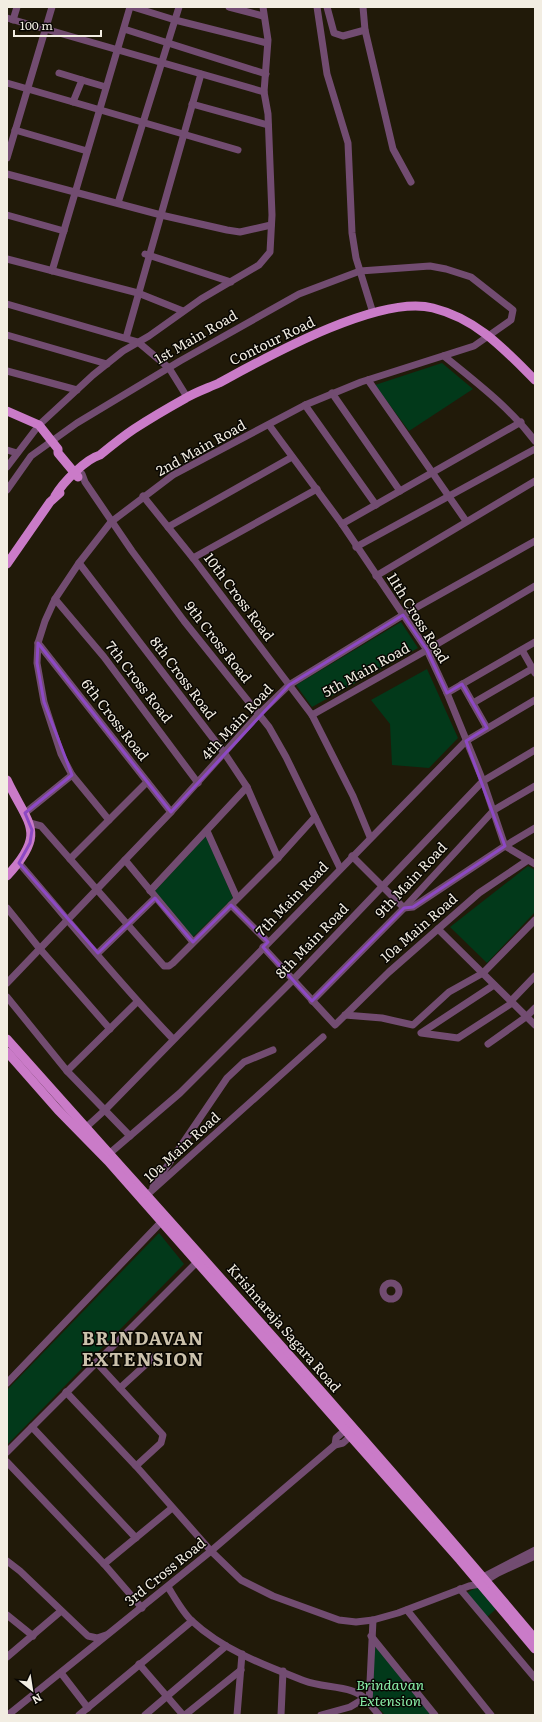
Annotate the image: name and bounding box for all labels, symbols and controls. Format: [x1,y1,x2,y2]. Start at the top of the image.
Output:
scale bar [14,12,101,38]
text: 100 m [20,16,53,34]
street label: 1st Main Road [151,304,241,368]
street label: Contour Road [226,311,318,369]
street label: 2nd Main Road [152,414,249,480]
street label: 10th Cross Road [200,548,280,645]
street label: 11th Cross Road [383,569,455,667]
street label: 9th Cross Road [181,596,257,687]
street label: 8th Cross Road [146,632,222,723]
street label: 7th Cross Road [102,636,178,727]
street label: 5th Main Road [318,637,413,701]
street label: 6th Cross Road [77,674,154,765]
street label: 4th Main Road [196,679,277,764]
street label: 9th Main Road [370,837,451,922]
street label: 7th Main Road [250,856,332,940]
street label: 10a Main Road [376,888,462,966]
street label: 8th Main Road [270,898,353,982]
street label: 10a Main Road [139,1106,224,1186]
street label: Krishnaraja Sagara Road [223,1259,346,1396]
district label: BRINDAVAN EXTENSION [82,1324,204,1372]
street label: 3rd Cross Road [120,1532,210,1610]
north arrow [12,1670,52,1710]
park label: Brindavan Extension [356,1674,425,1710]
text: N [30,1690,45,1709]

